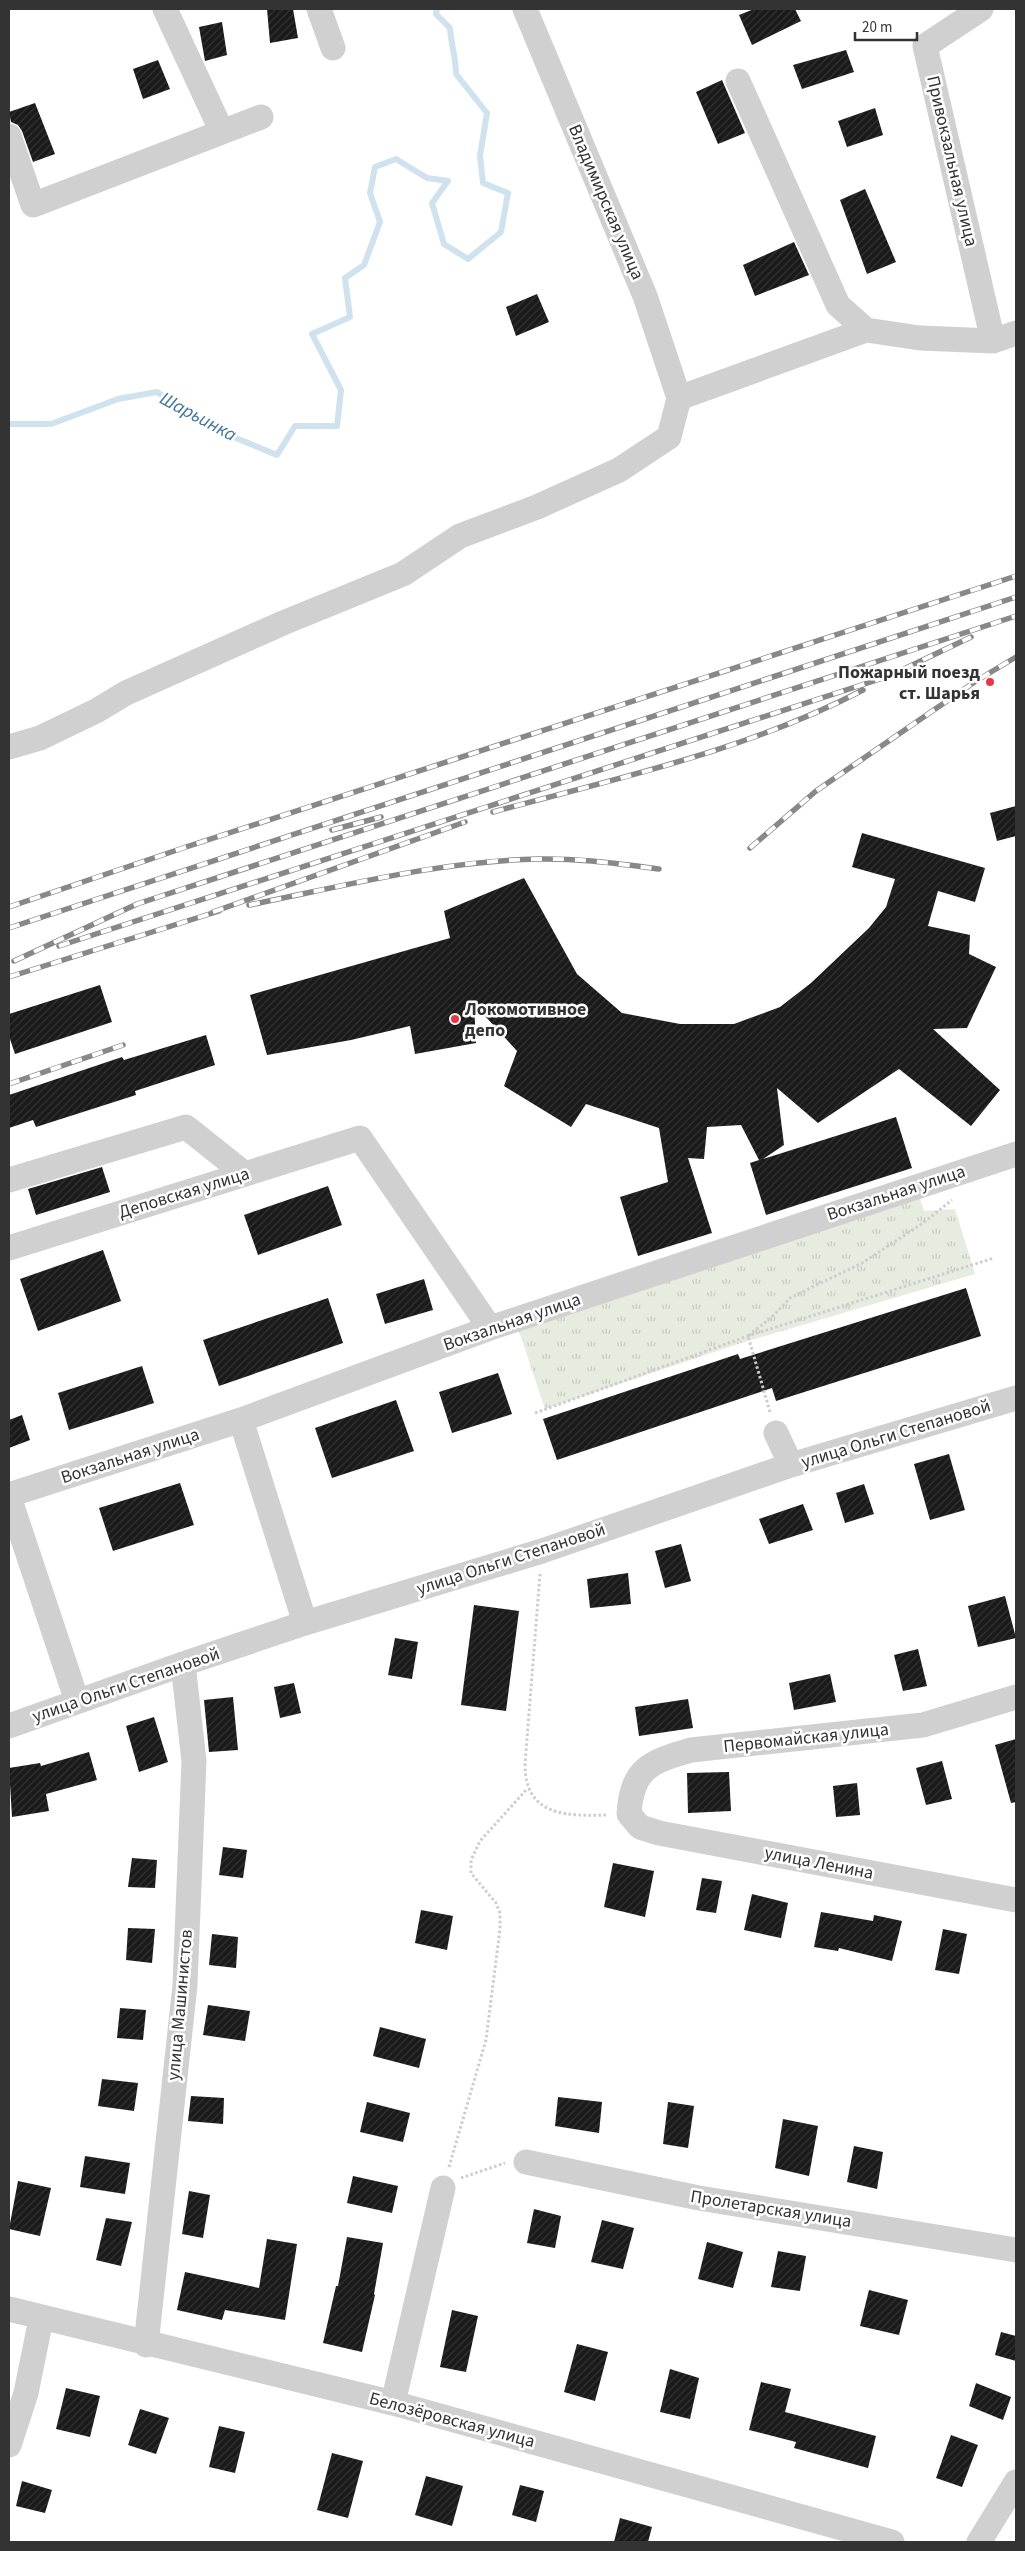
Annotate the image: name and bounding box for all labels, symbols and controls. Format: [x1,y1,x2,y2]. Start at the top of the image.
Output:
scale bar [855,10,918,42]
text: 20 m [862,17,892,38]
street label: Привокзальная улица [920,73,984,249]
street label: Владимирская улица [562,120,650,284]
water label: Шарьинка [155,385,241,449]
place label: Пожарный поезд ст. Шарья [838,660,980,706]
marker: Пожарный поезд ст. Шарья [984,676,996,688]
place label: Локомотивное депо [464,997,586,1043]
marker: Локомотивное депо [449,1013,461,1025]
street label: Вокзальная улица [824,1159,968,1227]
street label: Деповская улица [116,1161,252,1225]
street label: Вокзальная улица [440,1287,584,1357]
street label: улица Ольги Степановой [798,1393,994,1475]
street label: Вокзальная улица [58,1422,202,1490]
street label: улица Ольги Степановой [414,1517,608,1601]
street label: улица Ольги Степановой [29,1641,223,1729]
street label: Первомайская улица [722,1717,890,1759]
street label: улица Ленина [762,1840,876,1886]
street label: улица Машинистов [161,1928,199,2082]
street label: Пролетарская улица [689,2184,853,2234]
street label: Белозёровская улица [366,2386,538,2454]

